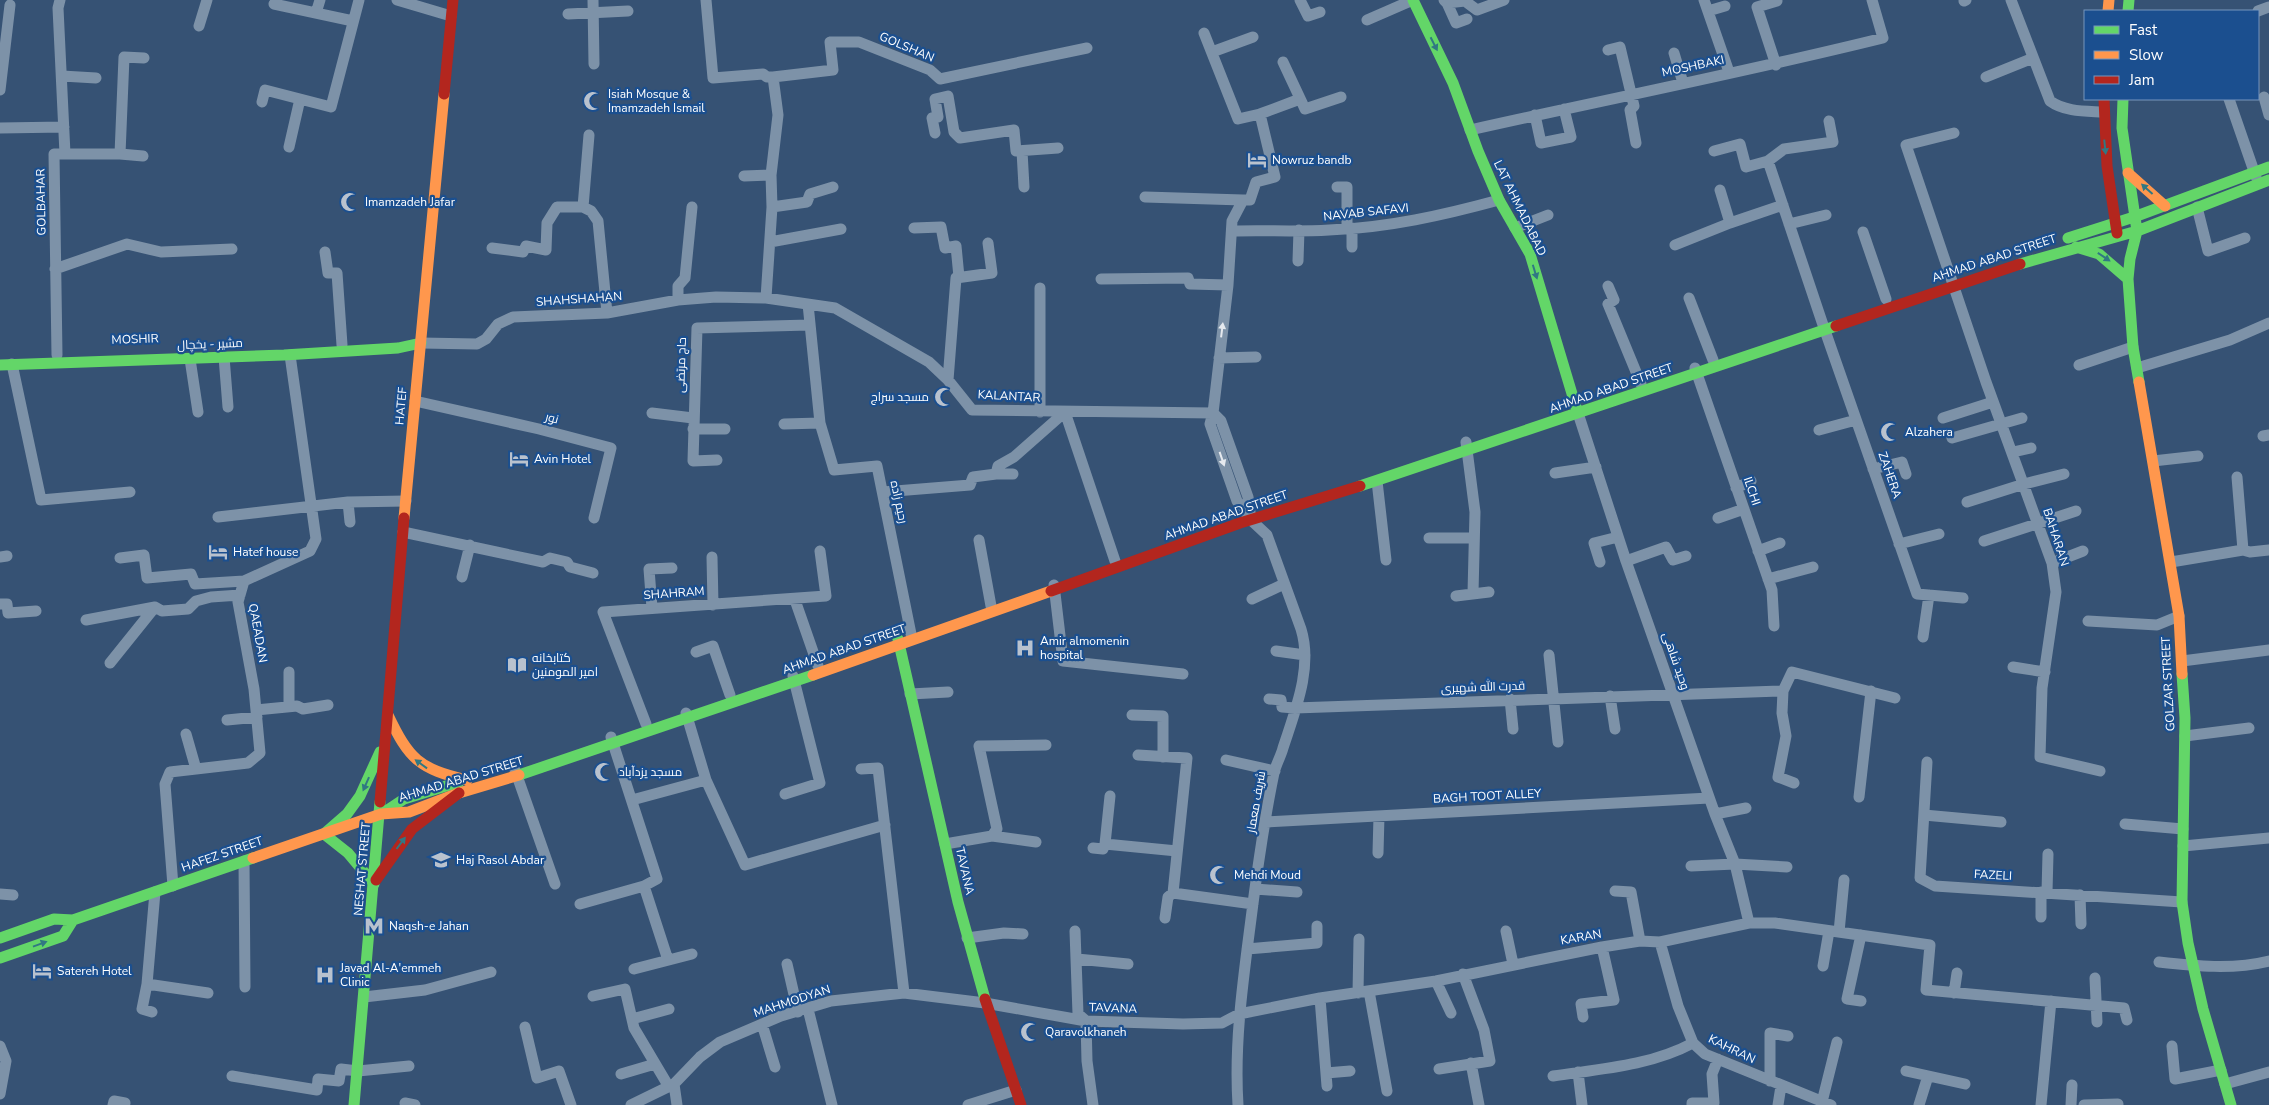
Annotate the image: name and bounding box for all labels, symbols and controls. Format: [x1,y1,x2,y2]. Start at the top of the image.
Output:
legend [2084,10,2259,100]
text: Fast [2129,20,2158,40]
street label: GOLSHAN [877,28,937,66]
one-way arrow [1430,37,1438,51]
text: Slow [2129,45,2164,65]
street label: MOSHBAKI [1660,52,1726,80]
text: Jam [2128,70,2155,90]
place label: Isiah Mosque & Imamzadeh Ismail [608,86,705,116]
mosque icon: Isiah Mosque & Imamzadeh Ismail [582,90,604,112]
one-way arrow [2101,140,2109,156]
hotel icon: Nowruz bandb [1246,149,1268,171]
place label: Nowruz bandb [1272,152,1351,168]
street label: LAT AHMADABAD [1490,158,1550,259]
street label: GOLBAHAR [32,168,50,236]
one-way arrow [2141,183,2153,195]
mosque icon: Imamzadeh Jafar [339,191,361,213]
place label: Imamzadeh Jafar [365,194,456,210]
street label: NAVAB SAFAVI [1322,200,1410,224]
street label: AHMAD ABAD STREET [1930,230,2059,286]
one-way arrow [2097,252,2111,262]
one-way arrow [1532,264,1540,279]
street label: SHAHSHAHAN [535,288,623,310]
one-way arrow [1218,321,1226,337]
street label: MOSHIR [111,330,159,348]
street label: مشیر - یخچال [177,335,243,354]
street label: حاج مرتضی [672,337,690,393]
street label: AHMAD ABAD STREET [1547,359,1676,417]
street label: HATEF [391,386,411,426]
mosque icon: مسجد سراج [933,386,955,408]
street label: KALANTAR [977,386,1041,406]
place label: مسجد سراج [871,389,929,405]
street label: نور [543,408,560,427]
mosque icon: Alzahera [1879,421,1901,443]
place label: Alzahera [1905,424,1953,440]
hotel icon: Avin Hotel [508,448,530,470]
street label: ZAHERA [1875,449,1906,501]
place label: Avin Hotel [534,451,592,467]
one-way arrow [1218,452,1226,467]
street label: ILCHI [1740,474,1764,508]
street label: رحیم زاده [887,479,911,525]
street label: AHMAD ABAD STREET [1162,486,1291,544]
street label: BAHARAN [2039,506,2073,568]
hotel icon: Hatef house [207,541,229,563]
place label: Hatef house [233,544,298,560]
street label: SHAHRAM [643,583,705,603]
street label: QAEADAN [245,602,271,664]
street label: AHMAD ABAD STREET [780,620,909,678]
street label: وحید شاهی [1659,630,1693,692]
place label: Amir almomenin hospital [1040,633,1129,663]
street label: GOLZAR STREET [2157,636,2178,732]
hospital icon: Amir almomenin hospital [1014,637,1036,659]
place label: کتابخانه امیر المومنین [532,650,598,680]
library icon: کتابخانه امیر المومنین [506,654,528,676]
street label: قدرت الله شهیری [1441,678,1525,696]
street label: AHMAD ABAD STREET [397,752,526,806]
one-way arrow [414,759,428,769]
mosque icon: مسجد یزدآباد [593,761,615,783]
place label: مسجد یزدآباد [619,764,682,780]
street label: شریف معمار [1243,770,1269,835]
one-way arrow [361,777,369,791]
street label: BAGH TOOT ALLEY [1433,785,1542,807]
street label: NESHAT STREET [350,821,374,916]
street label: HAFEZ STREET [179,832,266,875]
one-way arrow [396,836,406,850]
street label: TAVANA [952,846,978,897]
school or university icon: Haj Rasol Abdar [430,849,452,871]
place label: Haj Rasol Abdar [456,852,545,868]
mosque icon: Mehdi Moud [1208,864,1230,886]
street label: FAZELI [1974,866,2012,884]
place label: Mehdi Moud [1234,867,1301,883]
metro station icon: Naqsh-e Jahan [363,915,385,937]
place label: Naqsh-e Jahan [389,918,469,934]
street label: KARAN [1559,926,1603,948]
one-way arrow [33,940,48,948]
hotel icon: Satereh Hotel [31,960,53,982]
place label: Javad Al-A'emmeh Clinic [339,960,441,990]
place label: Satereh Hotel [57,963,132,979]
hospital icon: Javad Al-A'emmeh Clinic [314,964,336,986]
street label: MAHMODYAN [751,981,833,1021]
street label: TAVANA [1089,999,1138,1017]
mosque icon: Qaravolkhaneh [1019,1021,1041,1043]
place label: Qaravolkhaneh [1045,1024,1127,1040]
street label: KAHRAN [1706,1031,1758,1067]

